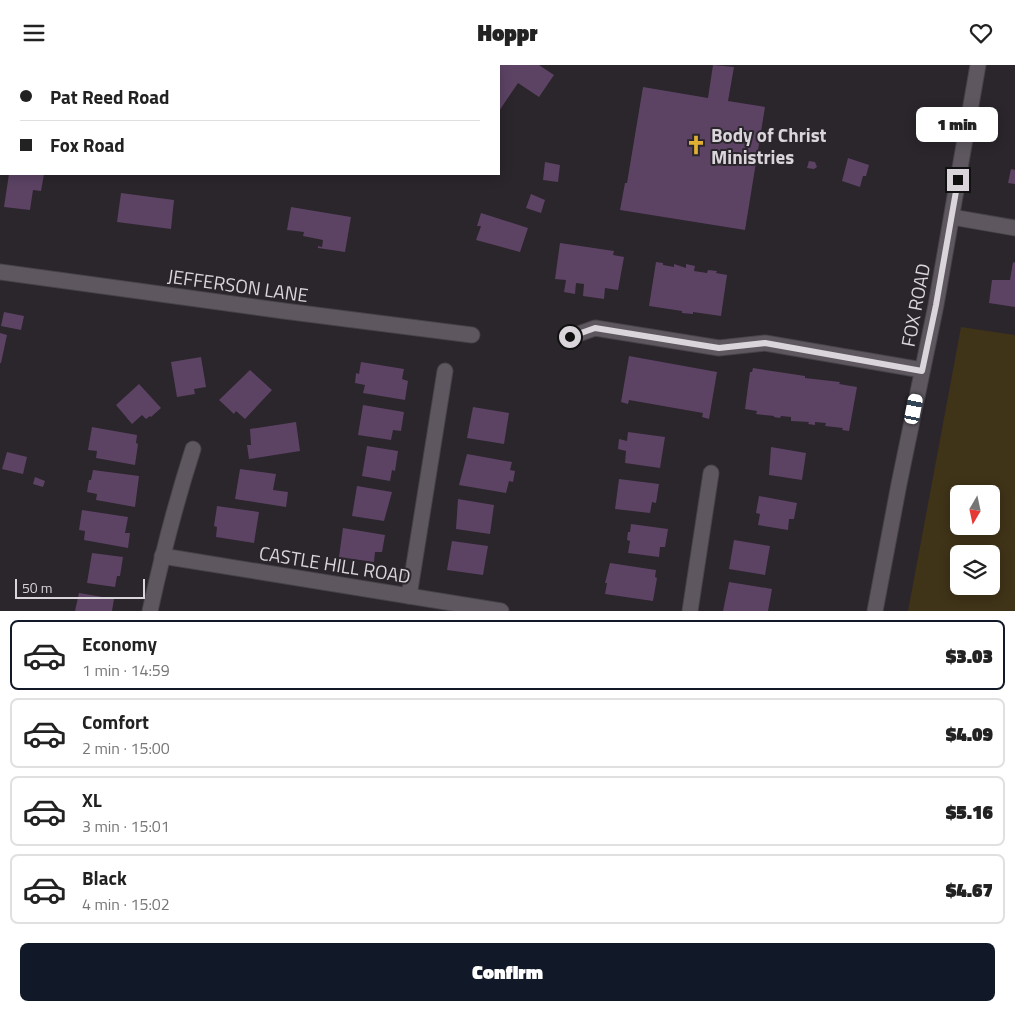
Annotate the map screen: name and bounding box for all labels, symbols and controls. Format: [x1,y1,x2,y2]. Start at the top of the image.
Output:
text: Hoppr [478,16,538,50]
icon: menu [20,19,48,47]
icon: heart [967,19,995,47]
text: Pat Reed Road [50,82,169,111]
callout: 1 min [917,107,999,143]
text: 1 min [937,112,977,136]
place label: Body of Christ Ministries [711,120,827,171]
text: Fox Road [50,130,125,159]
church icon: Body of Christ Ministries [685,134,707,156]
route end [947,169,969,191]
street label: JEFFERSON LANE [166,261,310,309]
street label: FOX ROAD [893,261,937,349]
route start [559,326,581,348]
car [903,393,924,425]
north arrow [950,485,1000,535]
map controls [950,485,1000,595]
street label: CASTLE HILL ROAD [257,538,413,590]
button: layers [950,545,1000,595]
scale bar [15,576,145,599]
text: 50 m [22,577,52,598]
text: Economy [82,629,157,658]
icon: car [22,633,67,678]
text: $3.03 [946,641,993,670]
text: 1 min · 14:59 [82,658,170,682]
text: Comfort [82,707,149,736]
icon: car [22,711,67,756]
text: $4.09 [946,719,993,748]
text: 2 min · 15:00 [82,736,170,760]
text: XL [82,785,102,814]
icon: car [22,789,67,834]
text: $5.16 [946,797,993,826]
text: 3 min · 15:01 [82,814,170,838]
text: Black [82,863,127,892]
icon: car [22,867,67,912]
text: $4.67 [946,875,993,904]
text: 4 min · 15:02 [82,892,170,916]
button: Confirm [20,943,995,1001]

